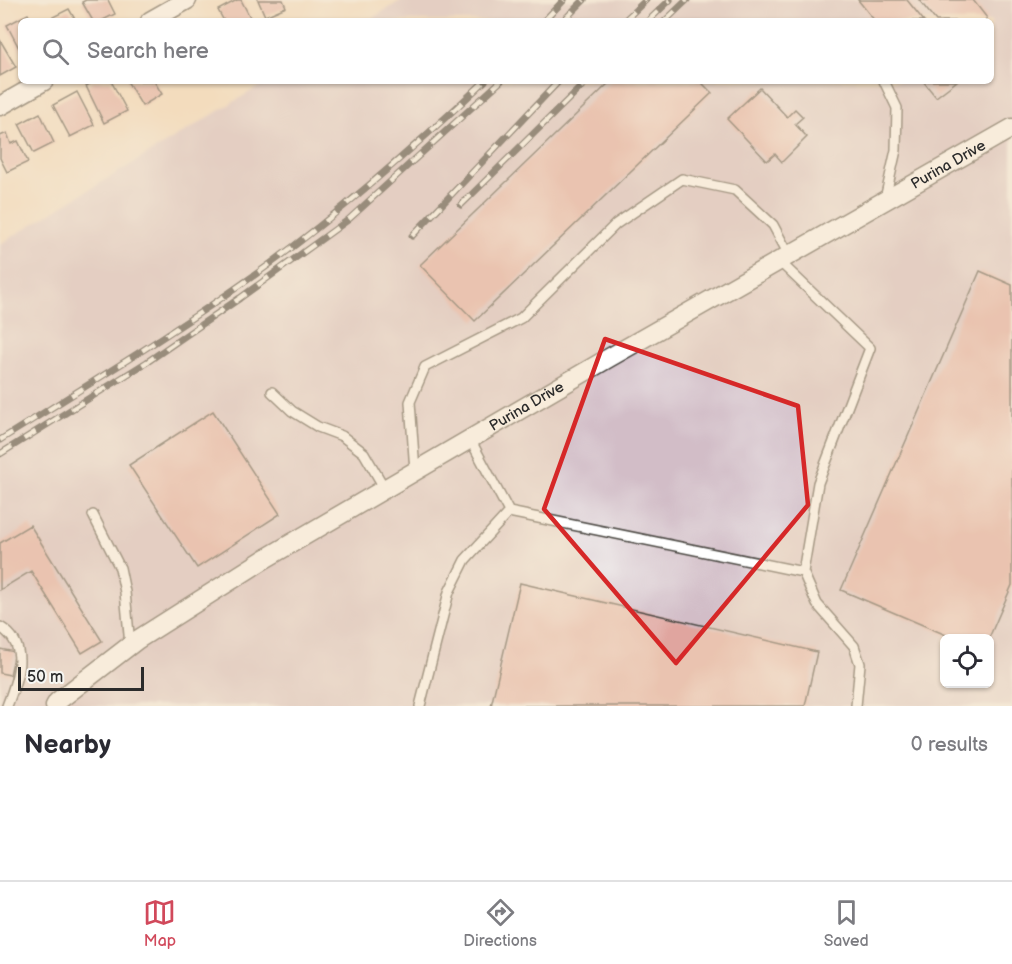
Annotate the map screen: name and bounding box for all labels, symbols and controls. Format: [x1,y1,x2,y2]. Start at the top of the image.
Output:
search box [18,18,994,84]
icon: search [39,35,72,68]
text: Search here [87,38,209,65]
street label: Purina Drive [907,136,989,193]
street label: Purina Drive [486,377,567,435]
map controls [940,634,994,688]
button: locate [940,634,994,688]
scale bar [18,664,144,692]
text: 50 m [27,668,63,687]
text: Nearby [24,730,111,761]
text: 0 results [911,733,988,757]
tab: Map [143,896,176,951]
tab: Directions [463,896,537,951]
tab: Saved [824,896,869,951]

